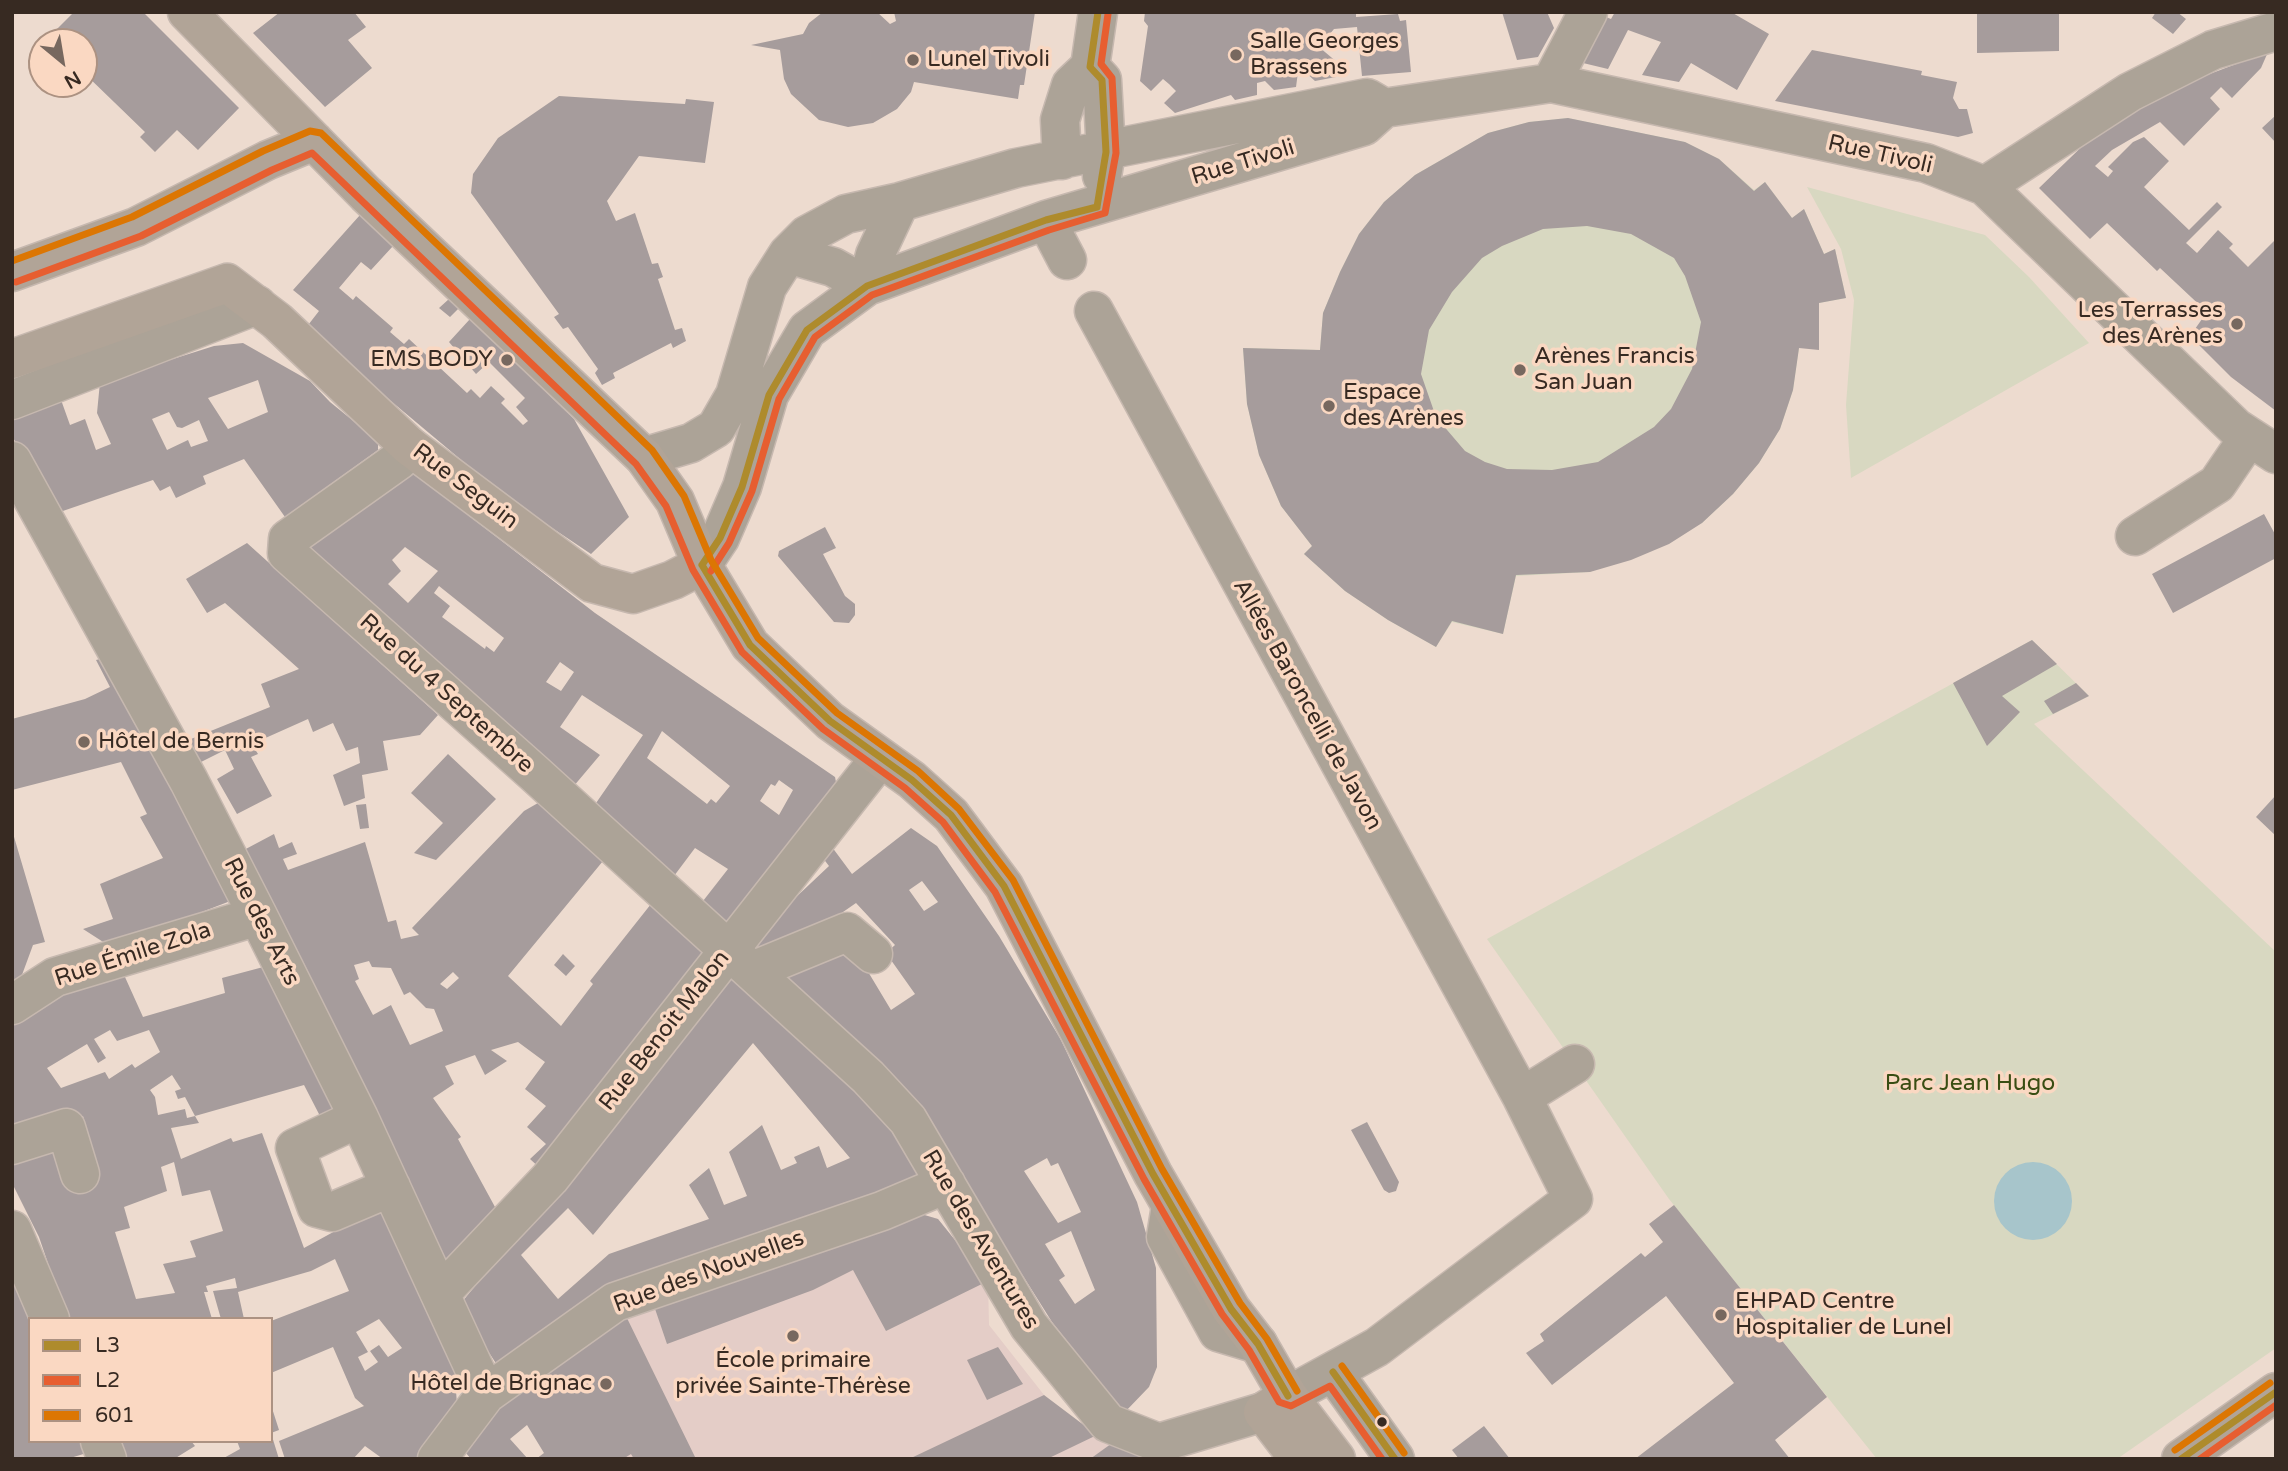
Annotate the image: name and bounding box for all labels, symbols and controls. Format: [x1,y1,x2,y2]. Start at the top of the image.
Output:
north arrow [28,28,98,98]
place label: Salle Georges Brassens [1250,28,1399,82]
place label: Lunel Tivoli [927,46,1050,74]
marker: Salle Georges Brassens [1228,47,1244,63]
marker: Lunel Tivoli [905,52,921,68]
text: N [60,66,85,93]
street label: Rue Tivoli [1825,130,1935,180]
street label: Rue Tivoli [1188,134,1298,192]
place label: Les Terrasses des Arènes [2077,297,2223,351]
marker: Les Terrasses des Arènes [2229,316,2245,332]
place label: Arènes Francis San Juan [1534,343,1695,397]
place label: EMS BODY [370,346,493,374]
marker: EMS BODY [499,352,515,368]
marker: Arènes Francis San Juan [1512,362,1528,378]
place label: Espace des Arènes [1343,379,1464,433]
marker: Espace des Arènes [1321,398,1337,414]
street label: Rue Seguin [407,438,523,536]
street label: Allées Baroncelli de Javon [1227,575,1387,835]
street label: Rue du 4 Septembre [353,609,539,779]
place label: Hôtel de Bernis [98,728,264,756]
marker: Hôtel de Bernis [76,734,92,750]
street label: Rue des Arts [217,854,305,990]
street label: Rue Émile Zola [51,917,215,993]
street label: Rue Benoit Malon [594,945,736,1117]
park label: Parc Jean Hugo [1885,1070,2055,1098]
street label: Rue des Aventures [916,1145,1044,1335]
street label: Rue des Nouvelles [610,1225,808,1319]
place label: EHPAD Centre Hospitalier de Lunel [1735,1288,1952,1342]
marker: EHPAD Centre Hospitalier de Lunel [1713,1307,1729,1323]
legend [28,1317,273,1443]
marker: École primaire privée Sainte-Thérèse [785,1328,801,1344]
text: L3 [95,1333,120,1358]
place label: École primaire privée Sainte-Thérèse [675,1347,911,1401]
text: L2 [95,1368,120,1393]
place label: Hôtel de Brignac [410,1370,592,1398]
marker: Hôtel de Brignac [598,1376,614,1392]
text: 601 [95,1403,135,1428]
unlabelled marker [1375,1415,1389,1429]

